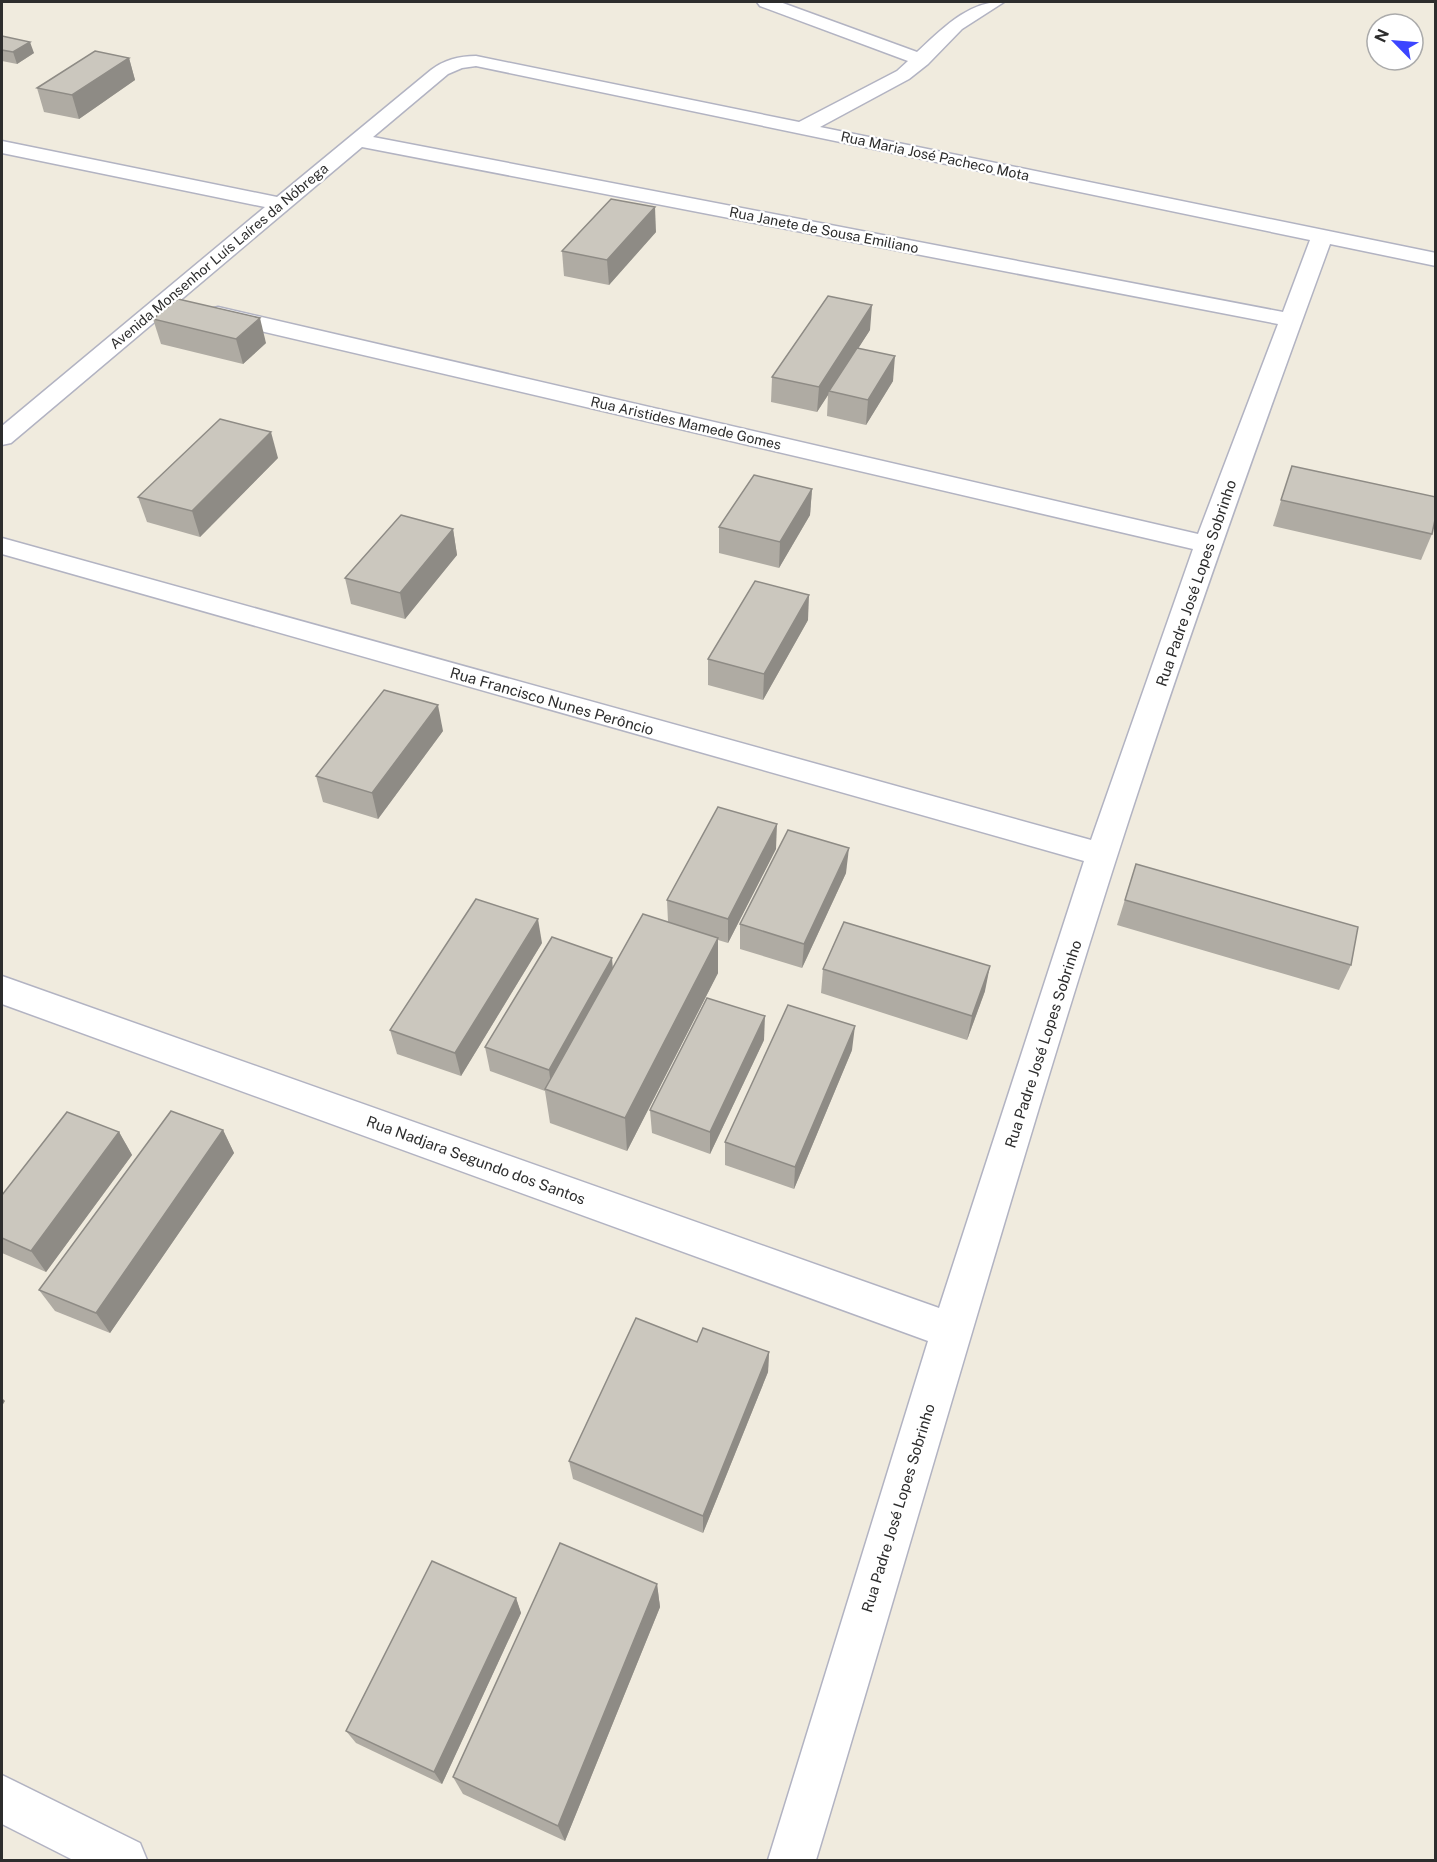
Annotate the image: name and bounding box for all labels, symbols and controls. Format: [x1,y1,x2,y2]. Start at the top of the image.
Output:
north arrow [1365,12,1425,72]
text: N [1371,26,1393,46]
street label: Rua Maria José Pacheco Mota [839,128,1031,184]
street label: Avenida Monsenhor Luís Laíres da Nóbrega [107,160,331,352]
street label: Rua Janete de Sousa Emiliano [728,204,920,256]
street label: Rua Aristides Mamede Gomes [589,393,783,453]
street label: Rua Padre José Lopes Sobrinho [1153,477,1239,689]
street label: Rua Francisco Nunes Perôncio [448,664,656,738]
street label: Rua Padre José Lopes Sobrinho [1001,938,1085,1150]
street label: Rua Nadjara Segundo dos Santos [364,1112,588,1208]
street label: Rua Padre José Lopes Sobrinho [858,1402,938,1614]

